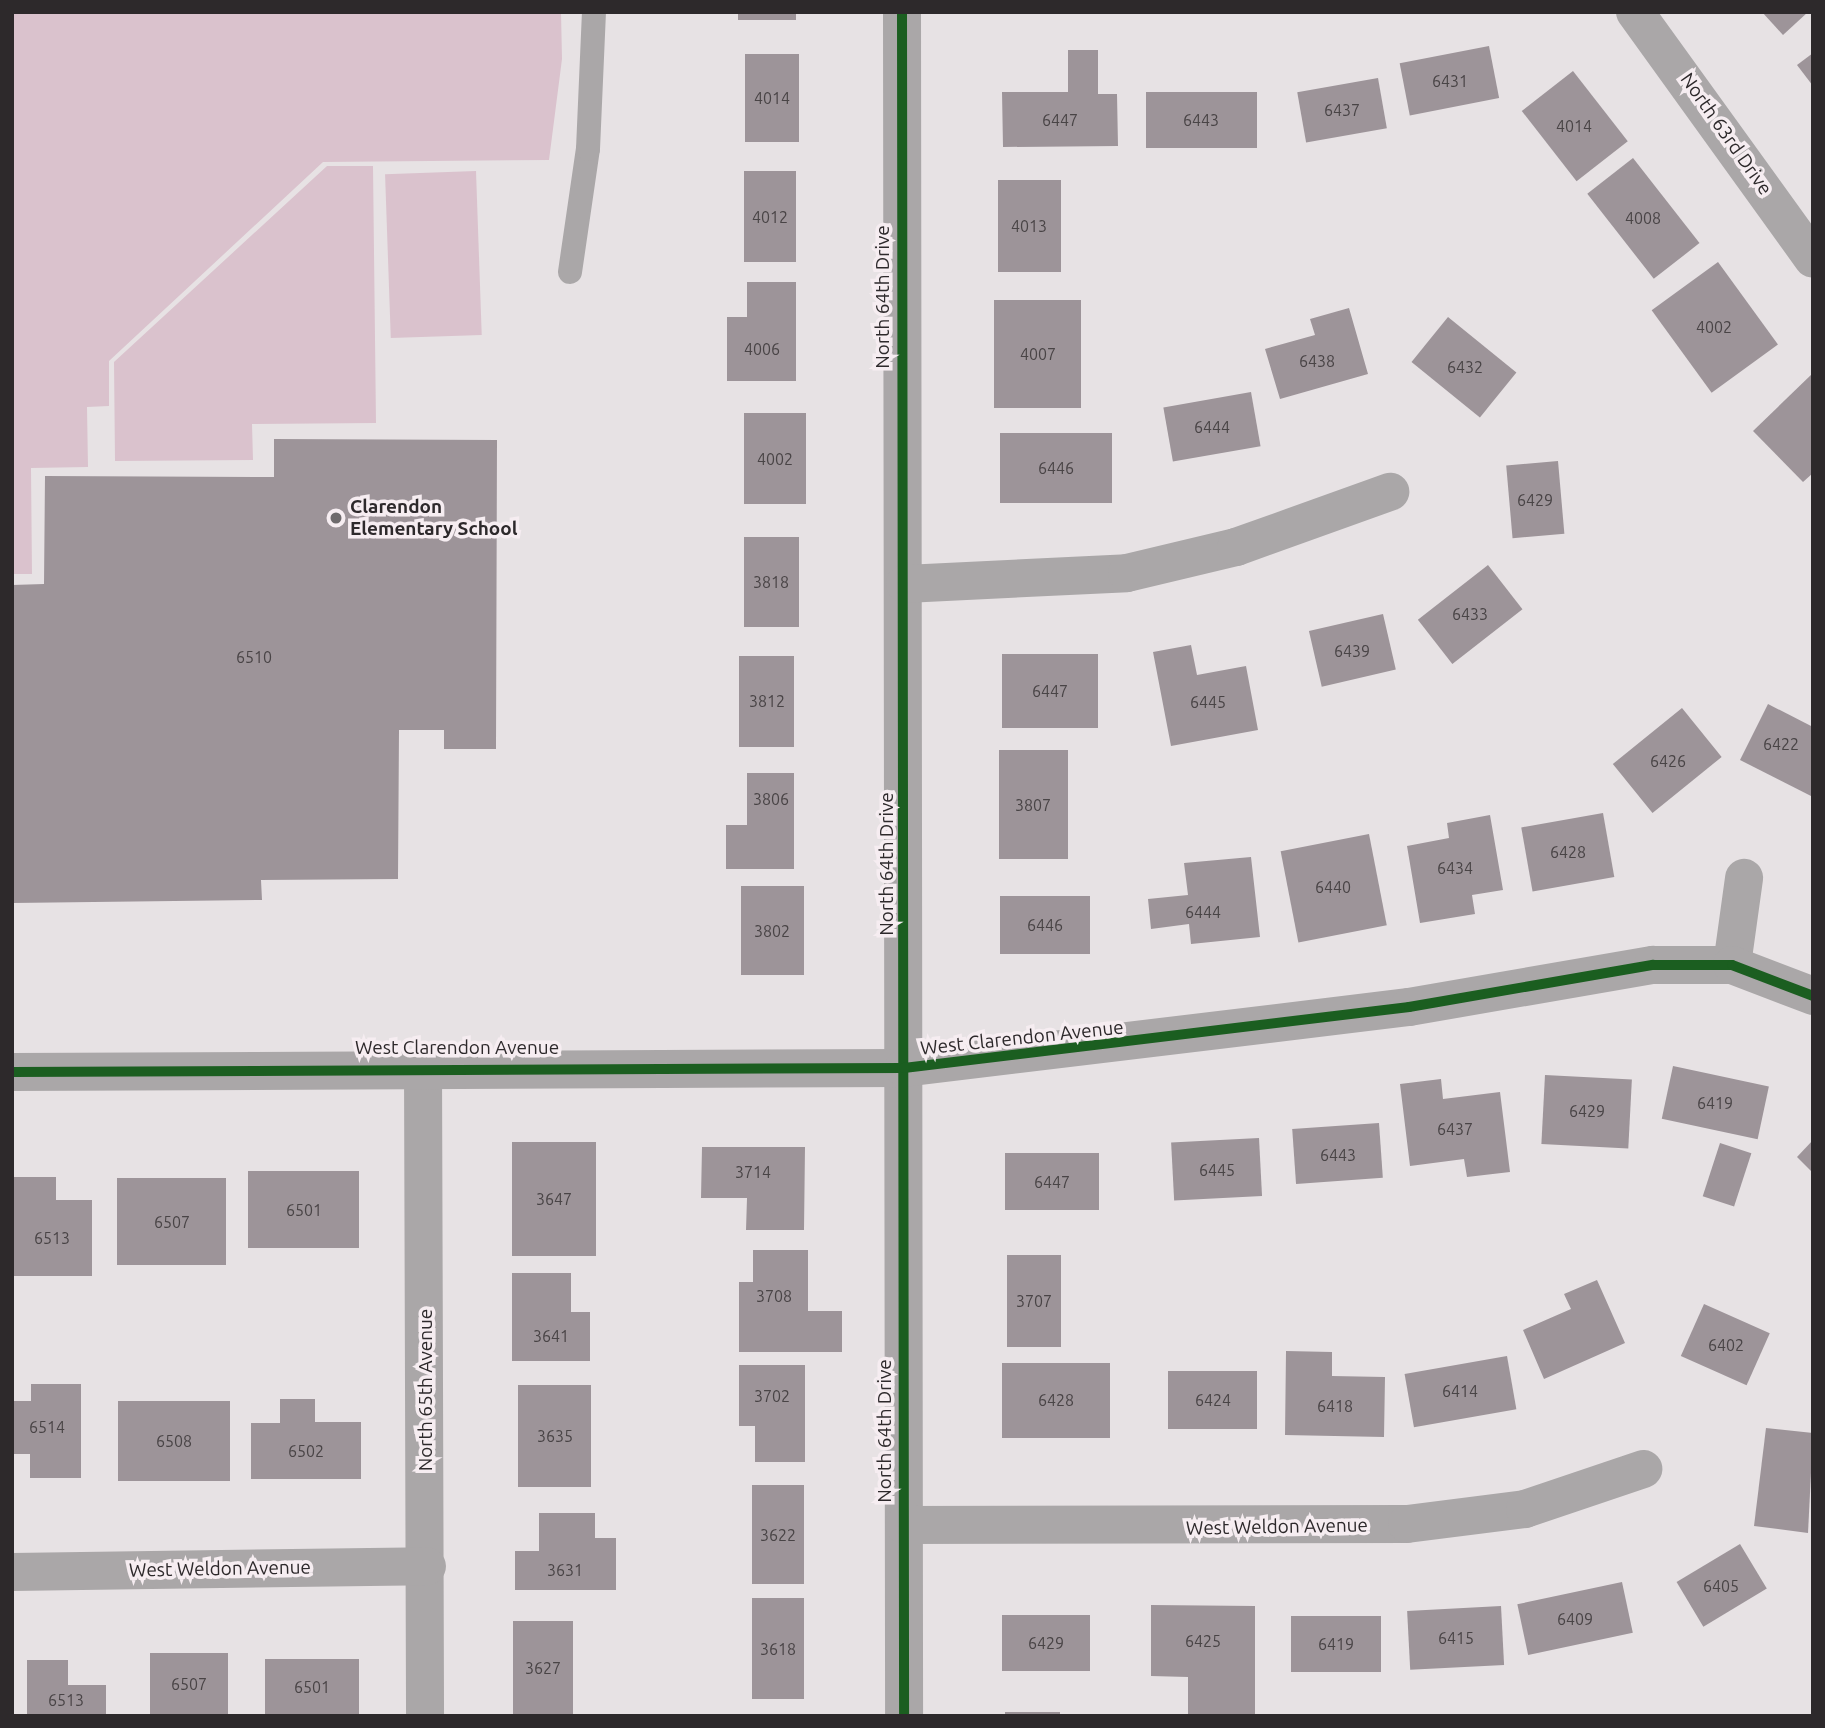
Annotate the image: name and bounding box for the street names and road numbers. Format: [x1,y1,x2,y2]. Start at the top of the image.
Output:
street label: North 63rd Drive [1675,69,1777,199]
street label: North 64th Drive [872,225,894,369]
street label: North 64th Drive [876,792,898,936]
street label: West Clarendon Avenue [919,1016,1125,1060]
street label: West Clarendon Avenue [355,1037,559,1059]
street label: North 65th Avenue [415,1309,437,1471]
street label: North 64th Drive [874,1359,896,1503]
street label: West Weldon Avenue [1186,1514,1368,1540]
street label: West Weldon Avenue [129,1556,311,1582]

